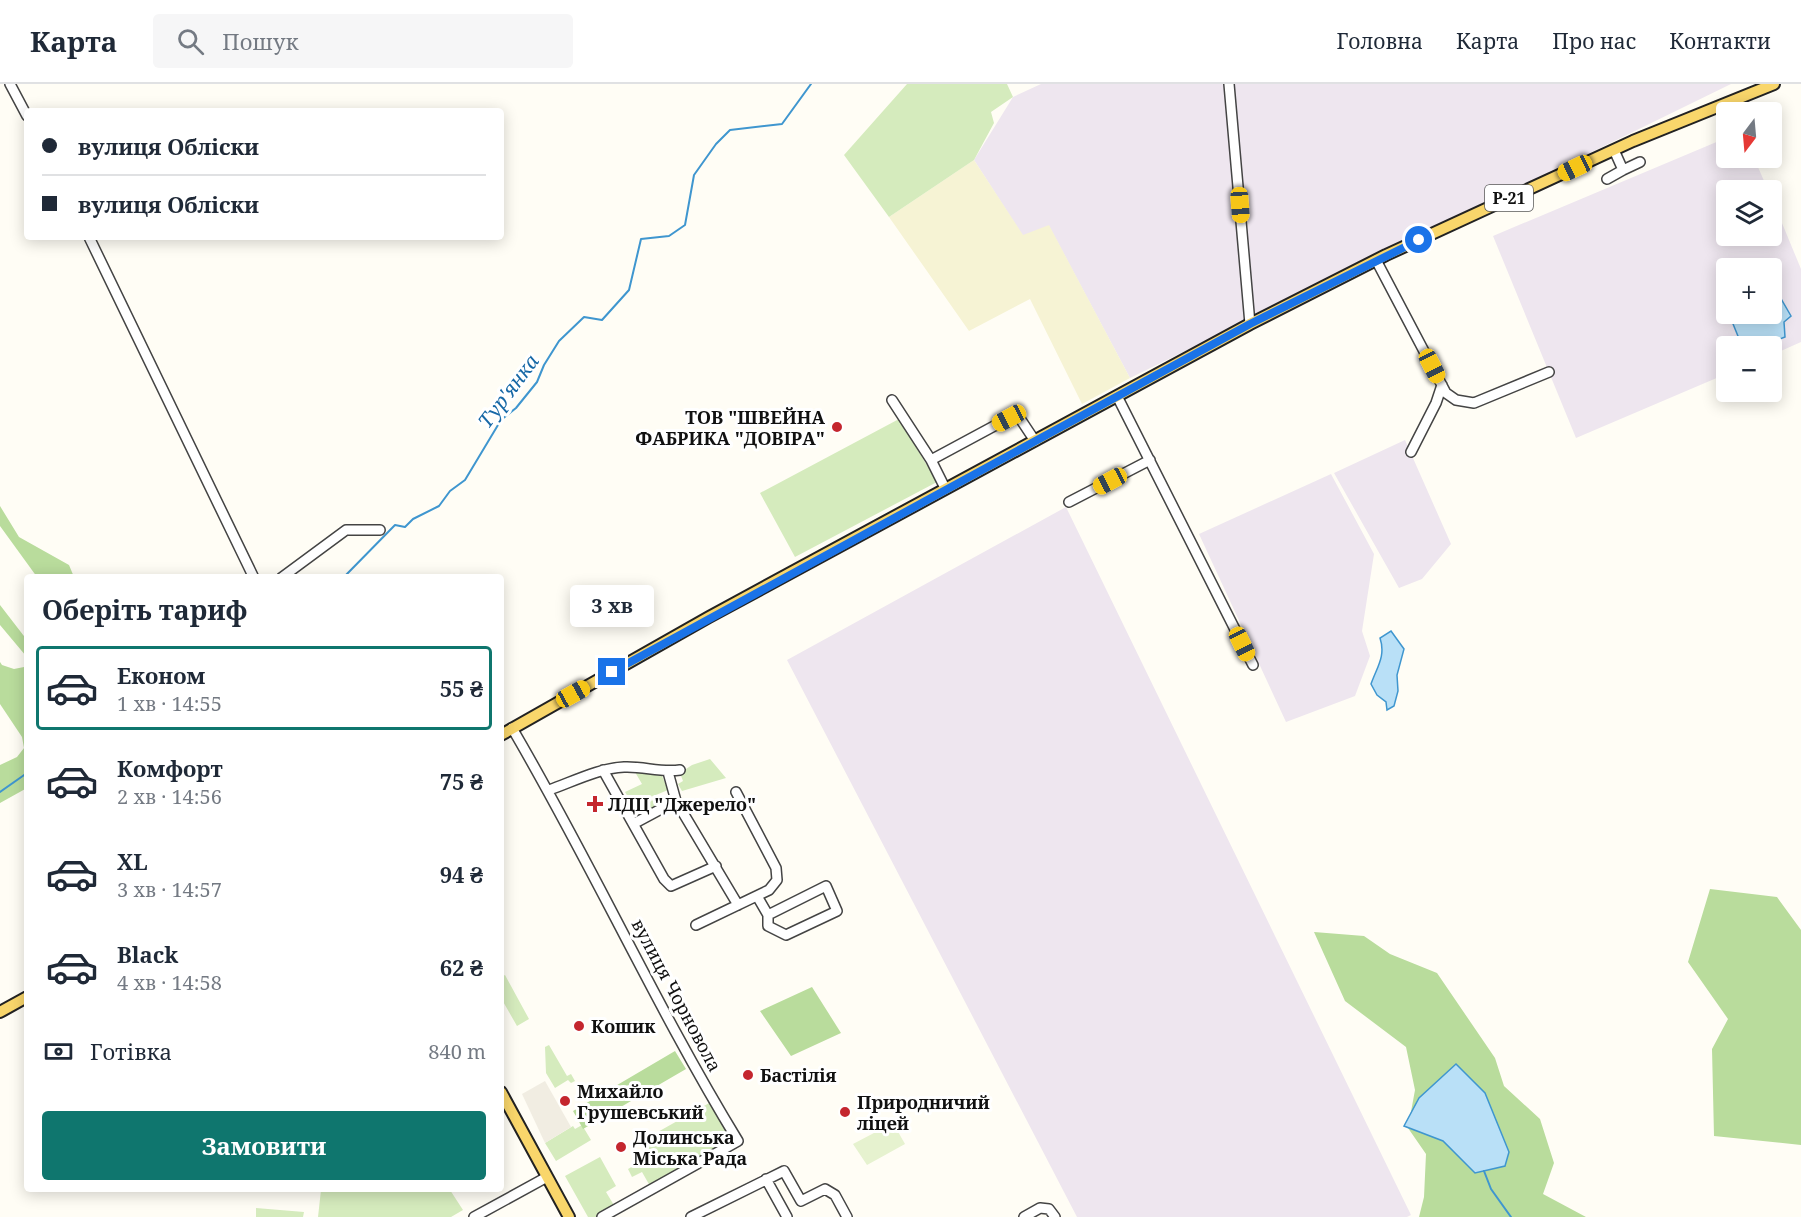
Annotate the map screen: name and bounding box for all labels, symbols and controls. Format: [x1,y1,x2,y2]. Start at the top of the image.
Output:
search box [153,14,573,68]
text: Карта [30,22,117,60]
icon: search [174,25,207,58]
text: Пошук [222,26,299,56]
text: Головна [1336,27,1423,55]
text: Карта [1456,27,1519,55]
text: Про нас [1552,27,1636,55]
text: Контакти [1669,27,1771,55]
north arrow [1716,102,1782,168]
map controls [1716,102,1782,402]
text: вулиця Обліски [78,131,259,161]
car [1555,152,1595,184]
button: layers [1716,180,1782,246]
road number: Р-21 [1485,185,1533,211]
car [1230,186,1250,224]
text: вулиця Обліски [78,189,259,219]
route start [1405,226,1432,253]
button: + [1716,258,1782,324]
button: − [1716,336,1782,402]
car [1416,346,1448,386]
water label: Тур'янка [471,349,545,433]
car [989,402,1029,434]
place label: ТОВ "ШВЕЙНА ФАБРИКА "ДОВІРА" [635,405,826,450]
marker: ТОВ "ШВЕЙНА ФАБРИКА "ДОВІРА" [830,420,844,434]
car [1090,465,1130,497]
callout: 3 хв [570,585,654,627]
text: Оберіть тариф [42,591,247,628]
text: 3 хв [591,592,633,619]
car [1226,624,1258,664]
route end [598,658,625,685]
text: Економ [117,660,205,690]
icon: car [45,661,99,715]
text: 55 ₴ [440,673,483,703]
car [553,677,593,711]
text: 1 хв · 14:55 [117,690,222,717]
text: Комфорт [117,753,223,783]
icon: car [45,754,99,808]
text: 75 ₴ [440,766,483,796]
text: 2 хв · 14:56 [117,783,222,810]
place label: ЛДЦ "Джерело" [608,792,756,816]
marker: ЛДЦ "Джерело" [586,795,604,813]
text: XL [117,846,148,876]
icon: car [45,847,99,901]
text: 94 ₴ [440,859,483,889]
text: 3 хв · 14:57 [117,876,222,903]
street label: вулиця Чорновола [627,914,727,1076]
text: Black [117,939,178,969]
icon: car [45,940,99,994]
text: 62 ₴ [440,952,483,982]
text: 4 хв · 14:58 [117,969,222,996]
place label: Кошик [591,1014,656,1038]
marker: Кошик [572,1019,586,1033]
icon: cash [42,1035,75,1068]
text: Готівка [90,1036,172,1066]
text: 840 m [428,1038,486,1065]
place label: Бастілія [760,1063,837,1087]
marker: Бастілія [741,1068,755,1082]
place label: Михайло Грушевський [577,1079,704,1124]
place label: Природничий ліцей [857,1090,990,1135]
marker: Михайло Грушевський [558,1094,572,1108]
marker: Природничий ліцей [838,1105,852,1119]
button: Замовити [42,1111,486,1180]
place label: Долинська Міська Рада [633,1125,747,1170]
marker: Долинська Міська Рада [614,1140,628,1154]

